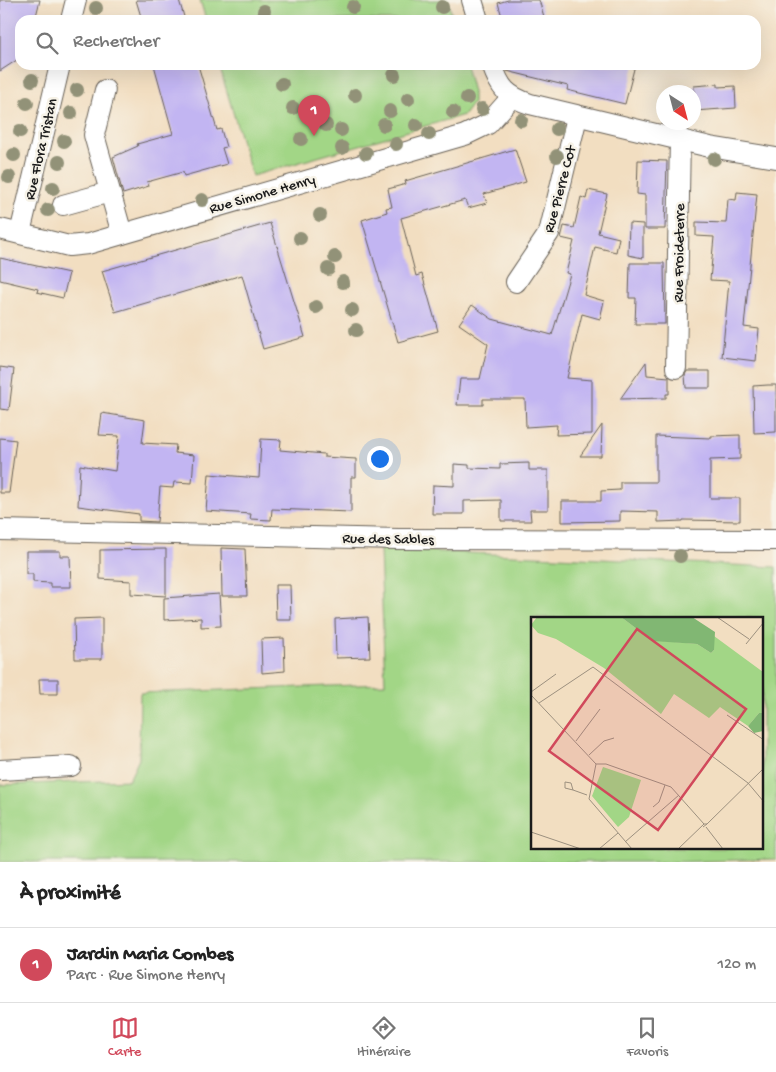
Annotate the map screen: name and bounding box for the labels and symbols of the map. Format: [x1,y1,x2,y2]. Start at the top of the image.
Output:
north arrow [656,85,701,130]
pin: 1 [298,95,330,136]
street label: Rue Flora Tristan [22,97,62,202]
street label: Rue Pierre Cot [541,142,582,235]
street label: Rue Simone Henry [207,171,318,219]
street label: Rue Froideterre [670,203,690,303]
your location [367,446,393,472]
street label: Rue des Sables [342,530,434,550]
inset map [531,617,764,850]

